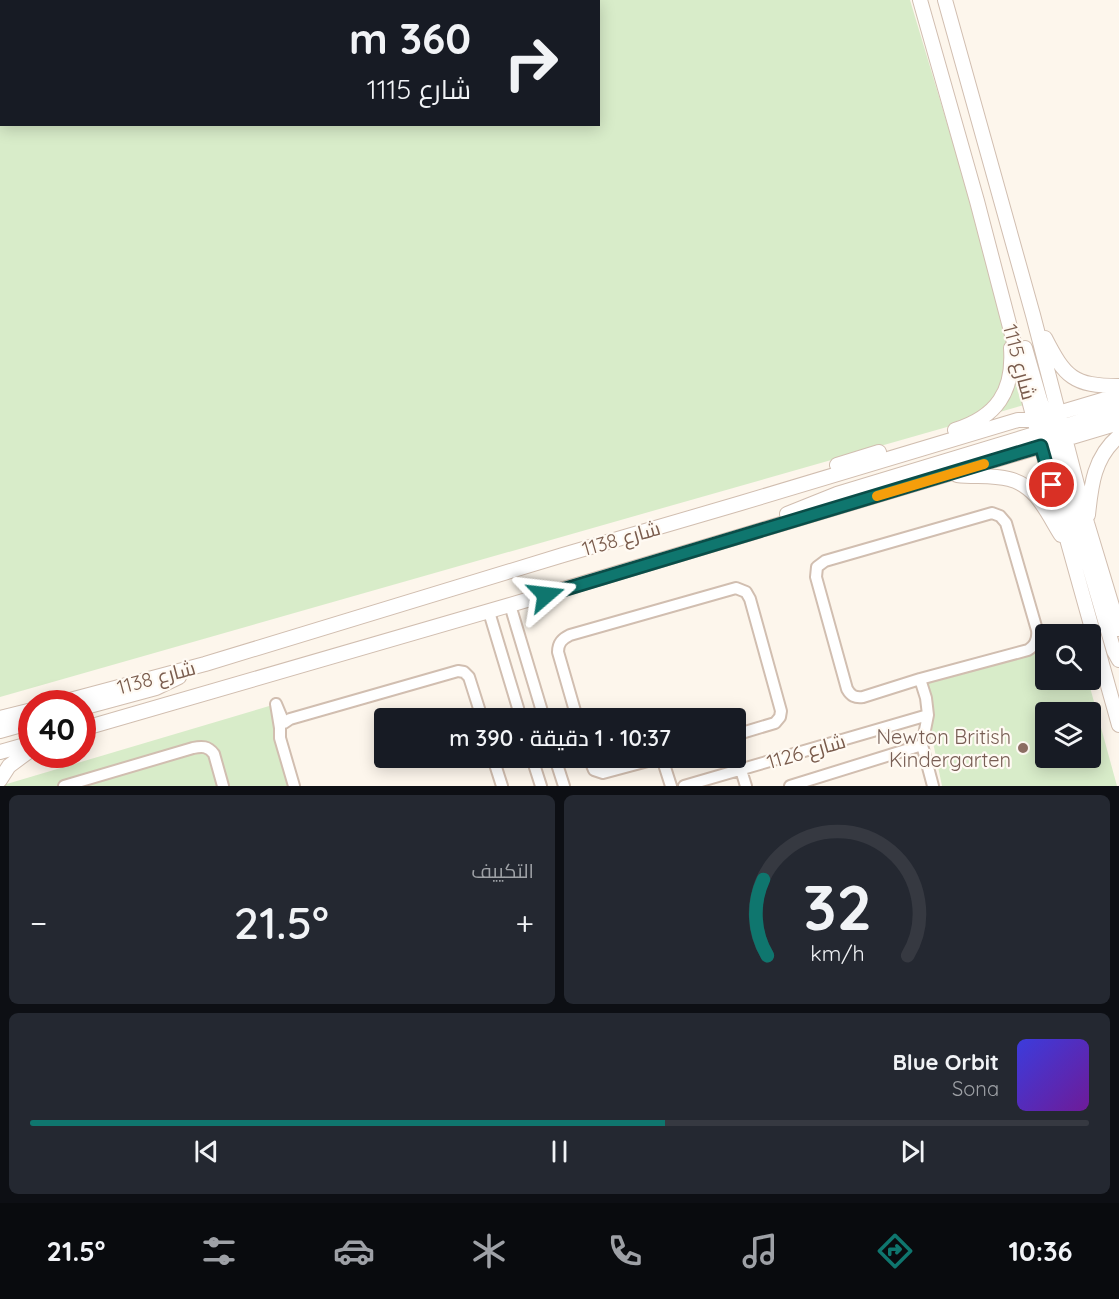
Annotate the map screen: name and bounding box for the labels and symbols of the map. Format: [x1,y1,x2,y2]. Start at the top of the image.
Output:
street label: شارع 1115 [996,321,1042,403]
pin [1026,459,1077,510]
street label: شارع 1138 [579,515,664,563]
position arrow [514,563,578,627]
street label: شارع 1138 [114,655,199,701]
speed limit sign: 40 [18,690,96,768]
place label: Newton British Kindergarten [877,724,1011,772]
street label: شارع 1126 [764,728,849,776]
marker: Newton British Kindergarten [1016,741,1030,755]

